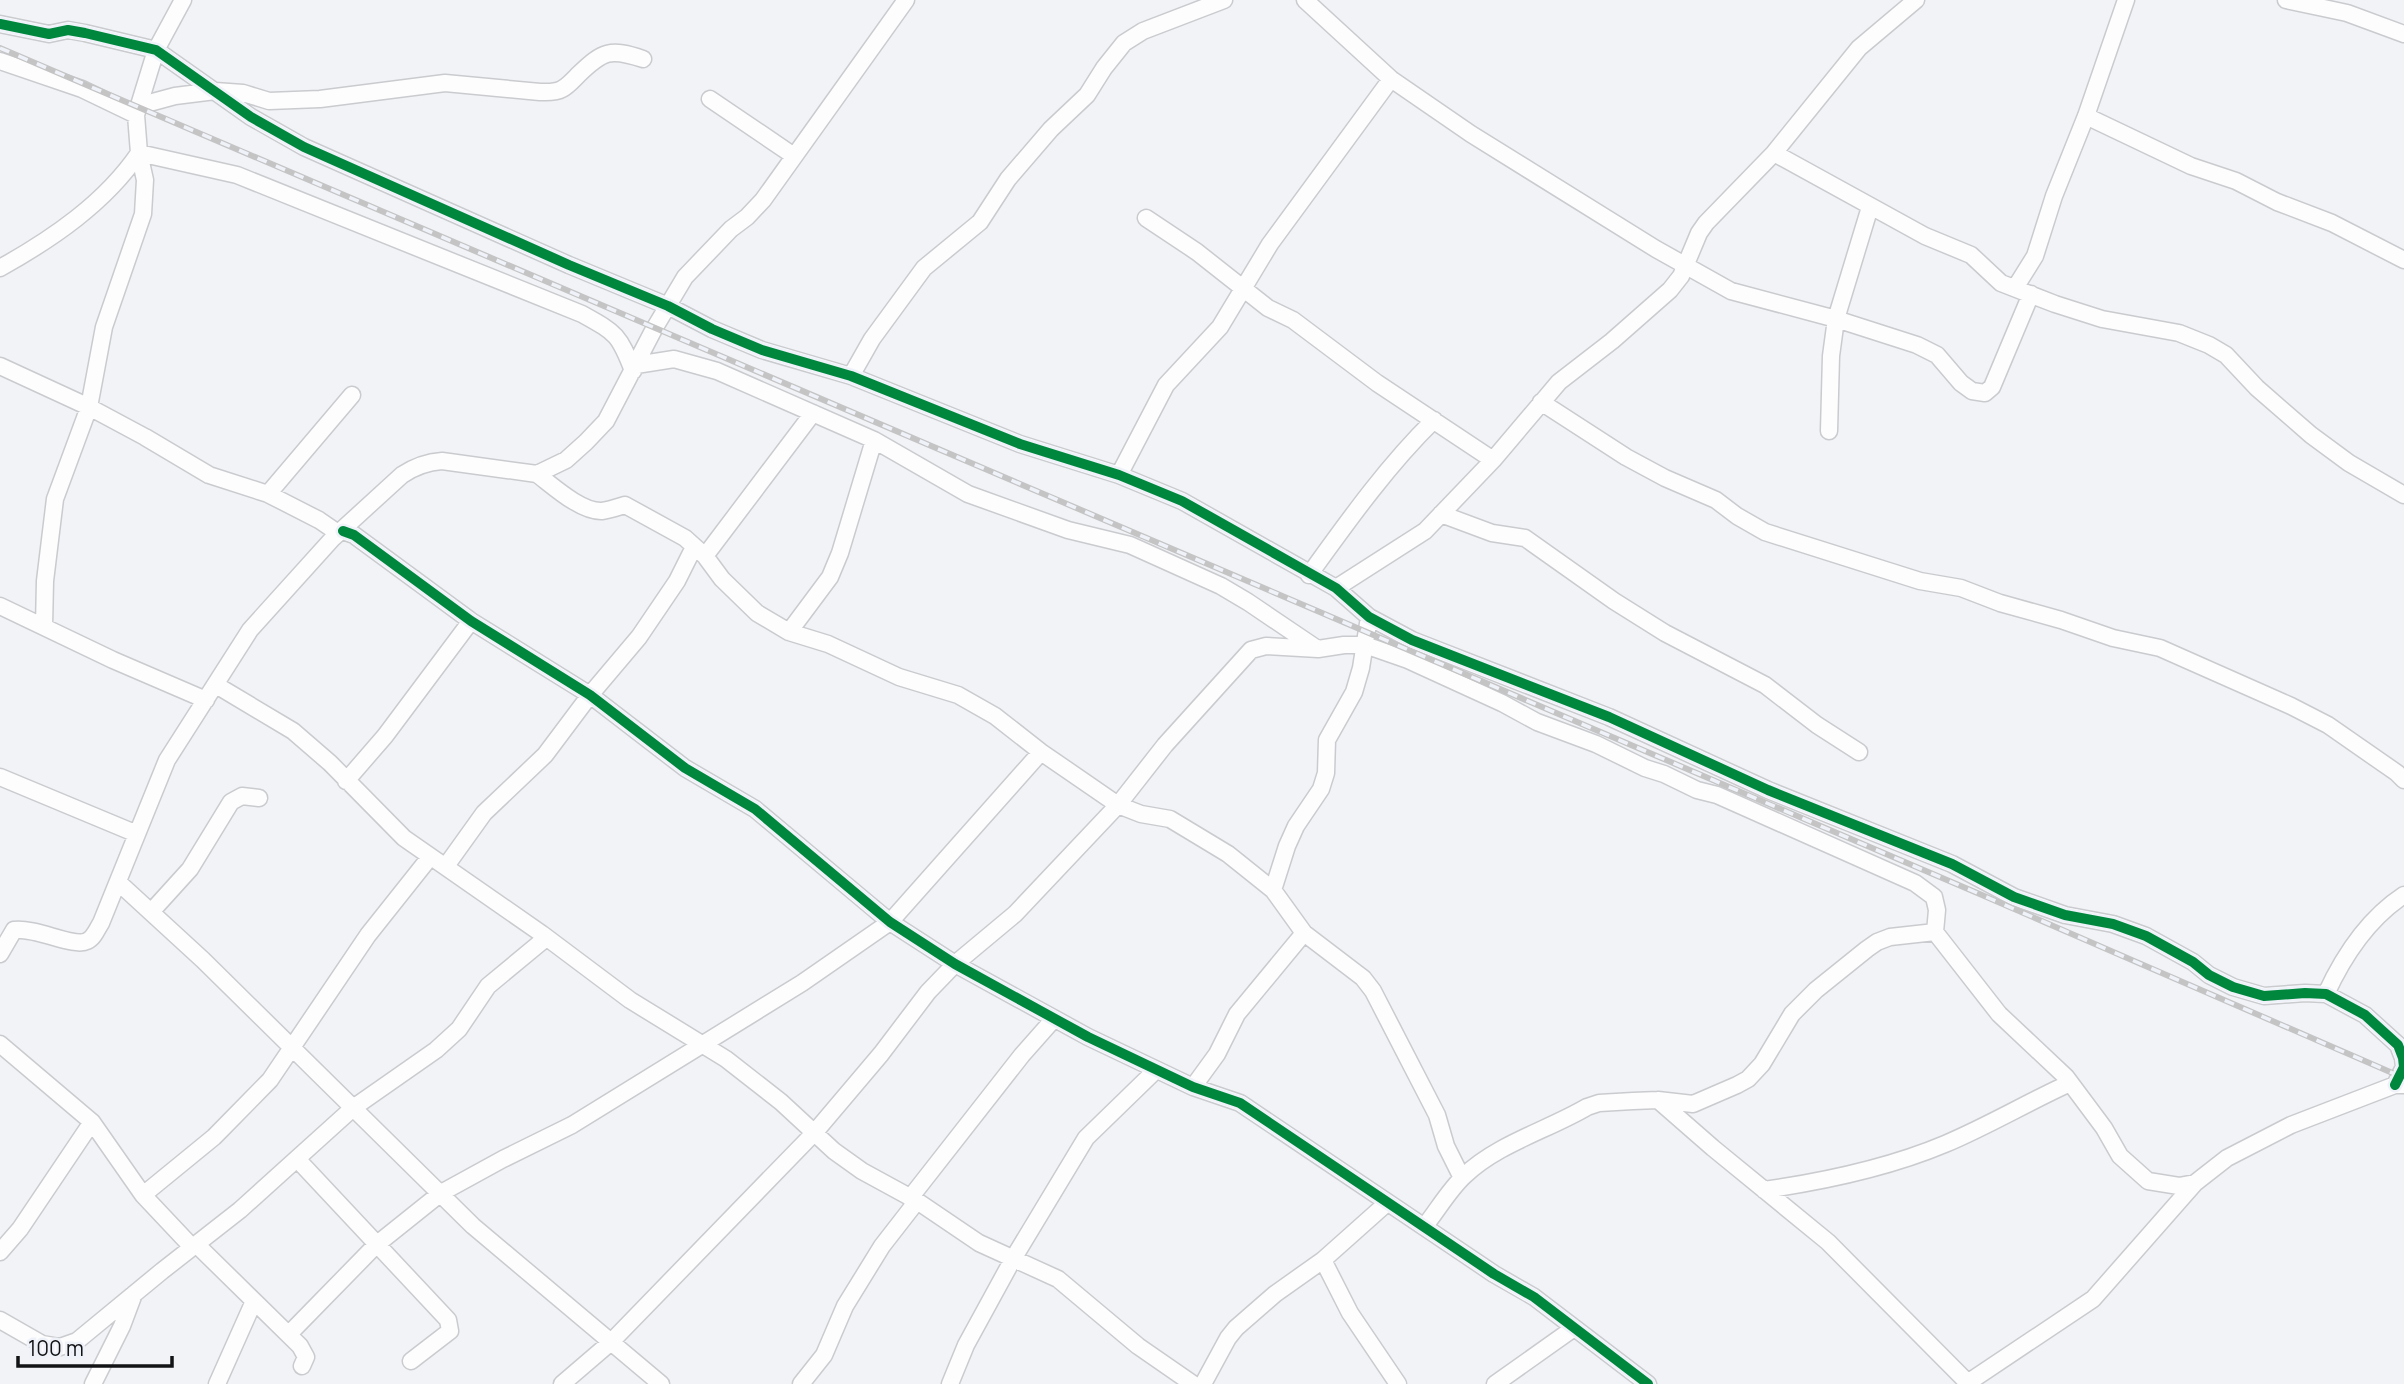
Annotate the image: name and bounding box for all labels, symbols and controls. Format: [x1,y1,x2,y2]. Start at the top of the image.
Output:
scale bar [18,1324,172,1368]
text: 100 m [28,1334,84,1362]

